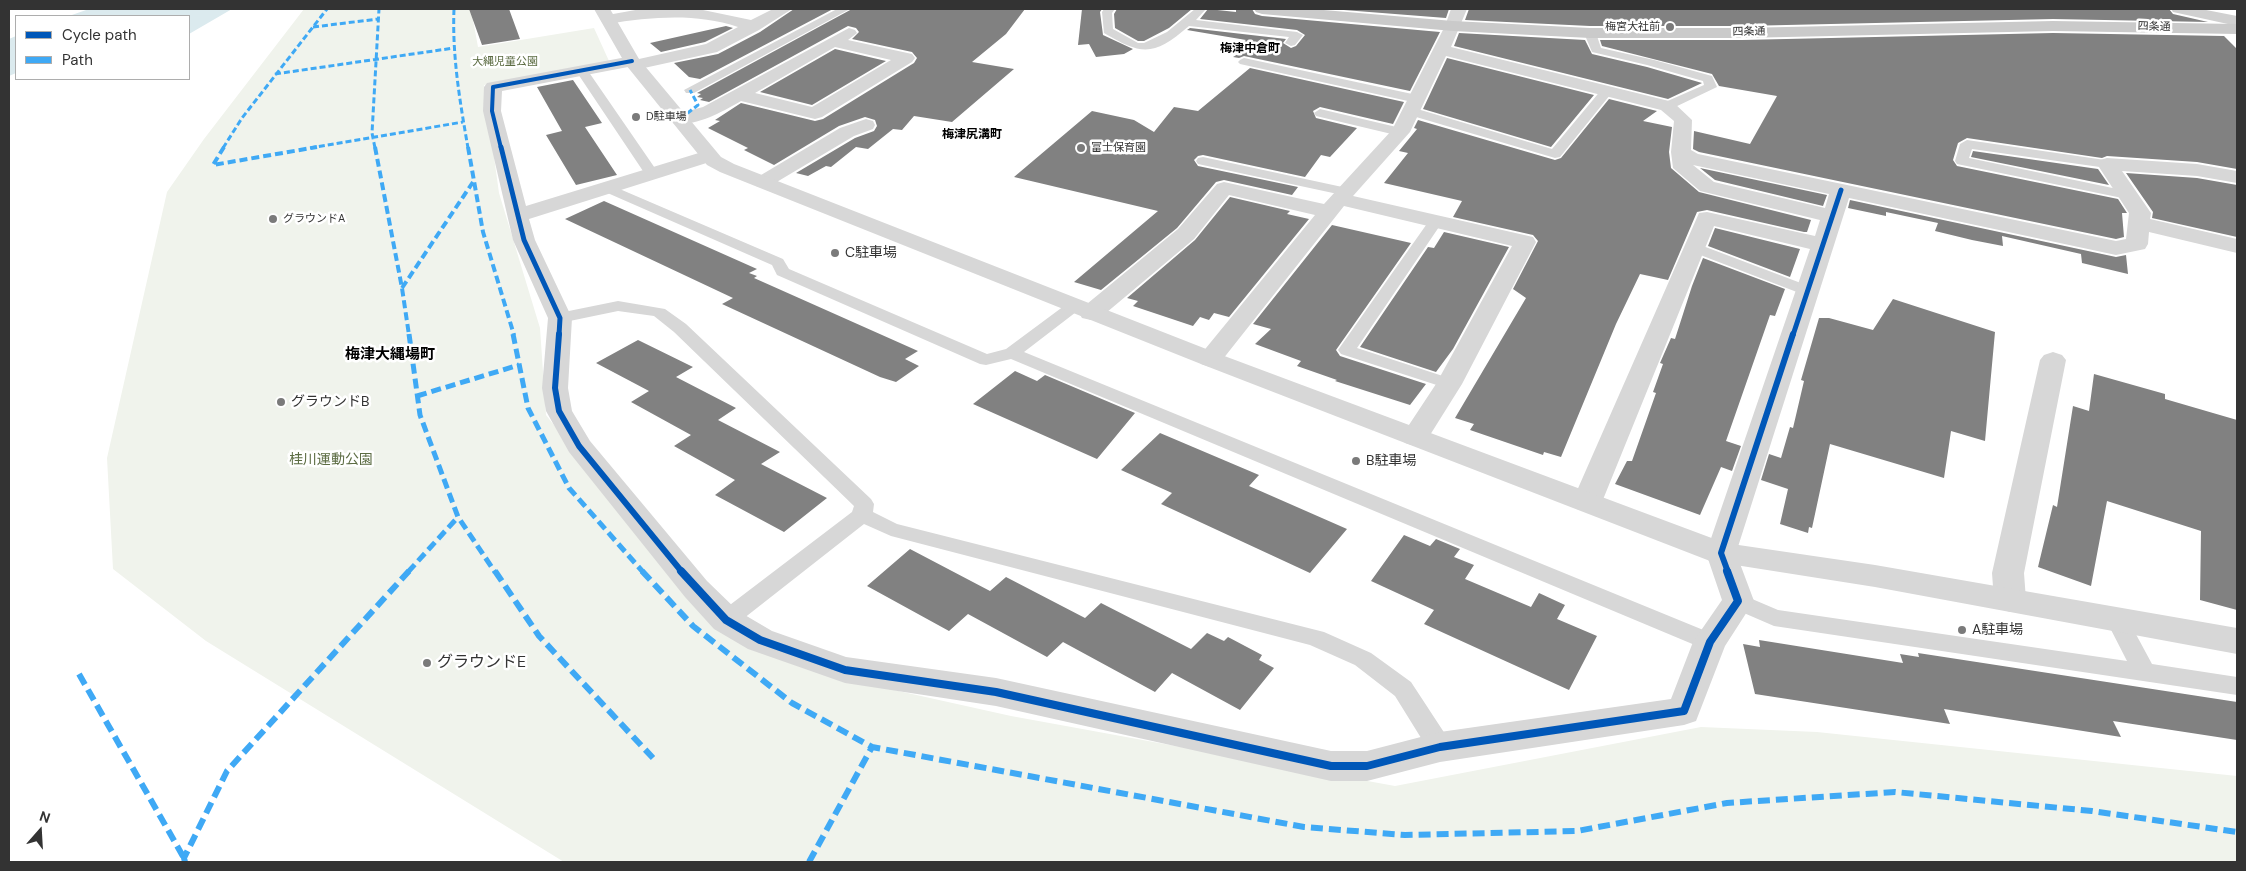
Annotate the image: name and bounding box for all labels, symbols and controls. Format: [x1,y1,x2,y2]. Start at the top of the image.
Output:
legend [15,15,190,80]
place label: 梅宮大社前 [1605,20,1660,34]
street label: 四条通 [2137,20,2171,34]
marker: 梅宮大社前 [1664,21,1676,33]
text: Cycle path [62,25,137,45]
street label: 四条通 [1732,25,1766,39]
district label: 梅津中倉町 [1220,42,1280,56]
text: Path [62,50,93,70]
park label: 大縄児童公園 [472,55,538,69]
place label: D駐車場 [646,110,687,124]
marker: D駐車場 [630,111,642,123]
district label: 梅津尻溝町 [942,128,1002,142]
place label: 富士保育園 [1091,141,1146,155]
marker: 富士保育園 [1075,142,1087,154]
place label: グラウンドA [283,212,345,226]
marker: グラウンドA [267,213,279,225]
place label: C駐車場 [845,245,897,261]
marker: C駐車場 [829,247,841,259]
district label: 梅津大縄場町 [345,346,435,364]
place label: グラウンドB [291,394,369,410]
marker: グラウンドB [275,396,287,408]
park label: 桂川運動公園 [289,452,373,468]
place label: B駐車場 [1366,453,1416,469]
marker: B駐車場 [1350,455,1362,467]
place label: A駐車場 [1972,622,2023,638]
marker: A駐車場 [1956,624,1968,636]
place label: グラウンドE [437,653,526,673]
marker: グラウンドE [421,657,433,669]
north arrow [15,806,65,856]
text: N [37,807,53,827]

